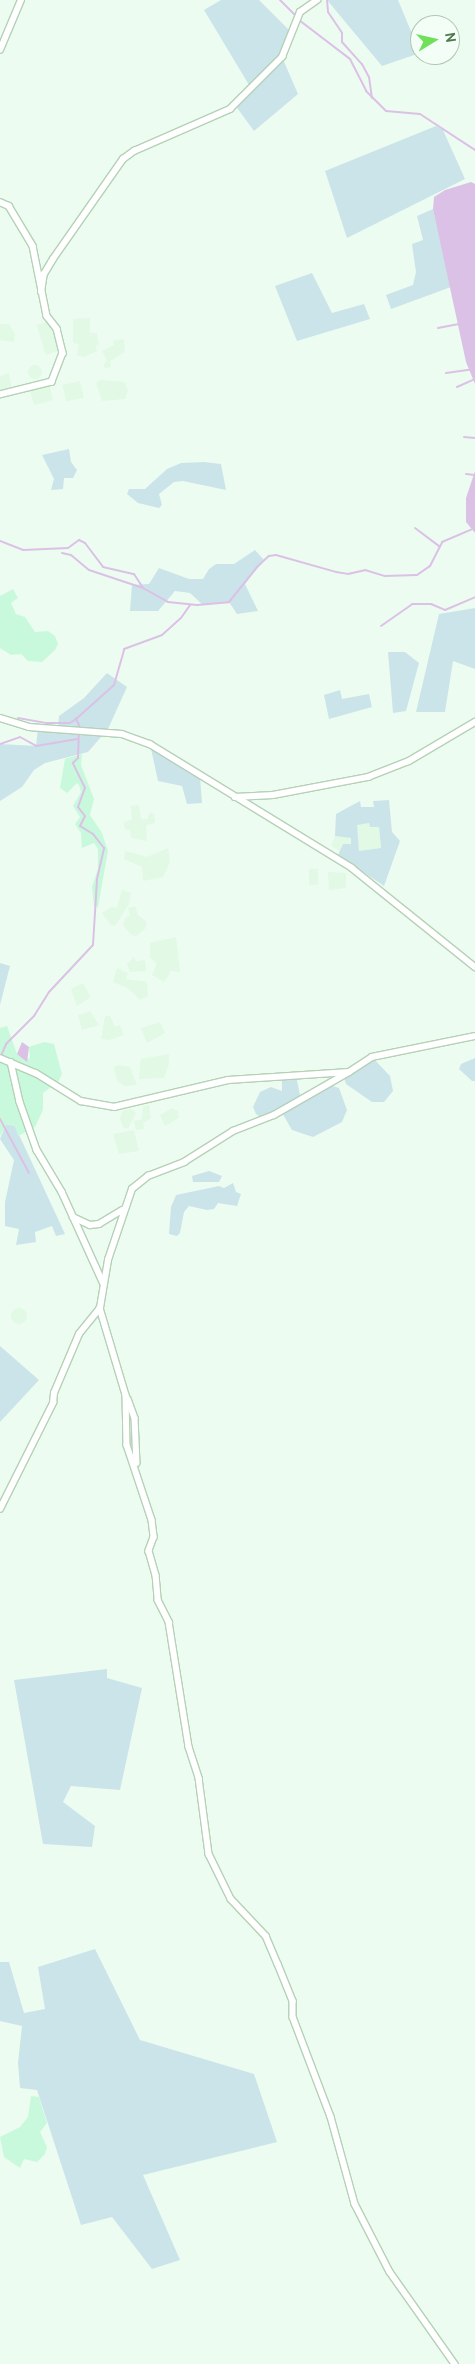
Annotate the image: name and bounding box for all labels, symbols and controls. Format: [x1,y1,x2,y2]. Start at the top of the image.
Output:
north arrow [410,15,460,65]
text: N [440,31,459,44]

